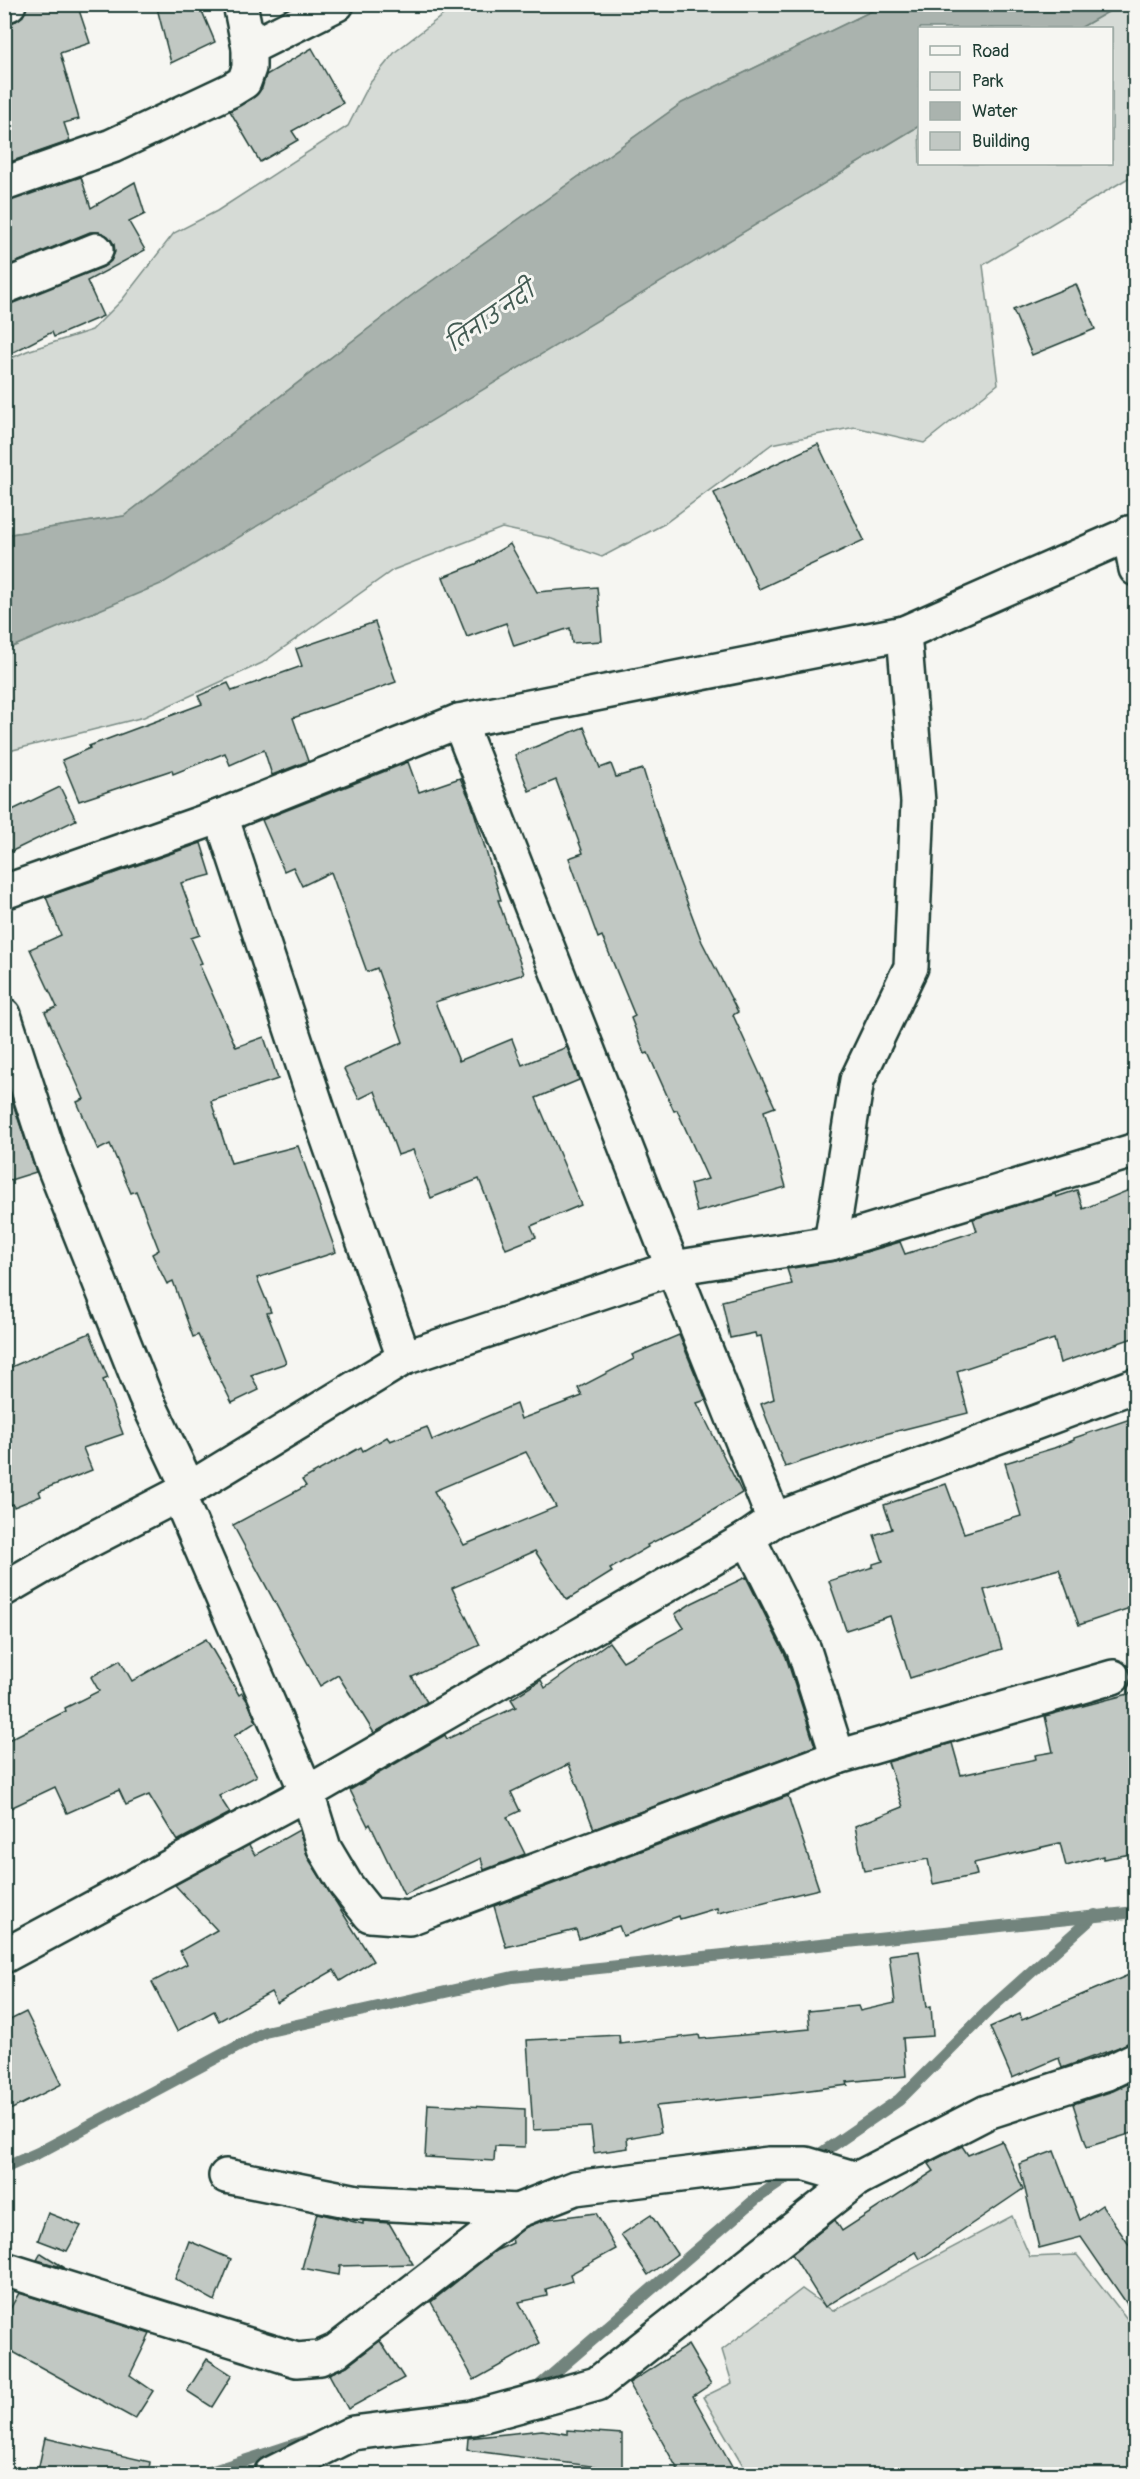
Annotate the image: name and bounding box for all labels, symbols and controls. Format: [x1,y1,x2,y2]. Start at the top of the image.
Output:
legend [918,27,1113,165]
text: Road [972,40,1009,63]
text: Park [972,70,1004,93]
text: Water [972,100,1018,123]
text: Building [972,130,1030,153]
water label: तिनाउ नदी [439,271,545,358]

